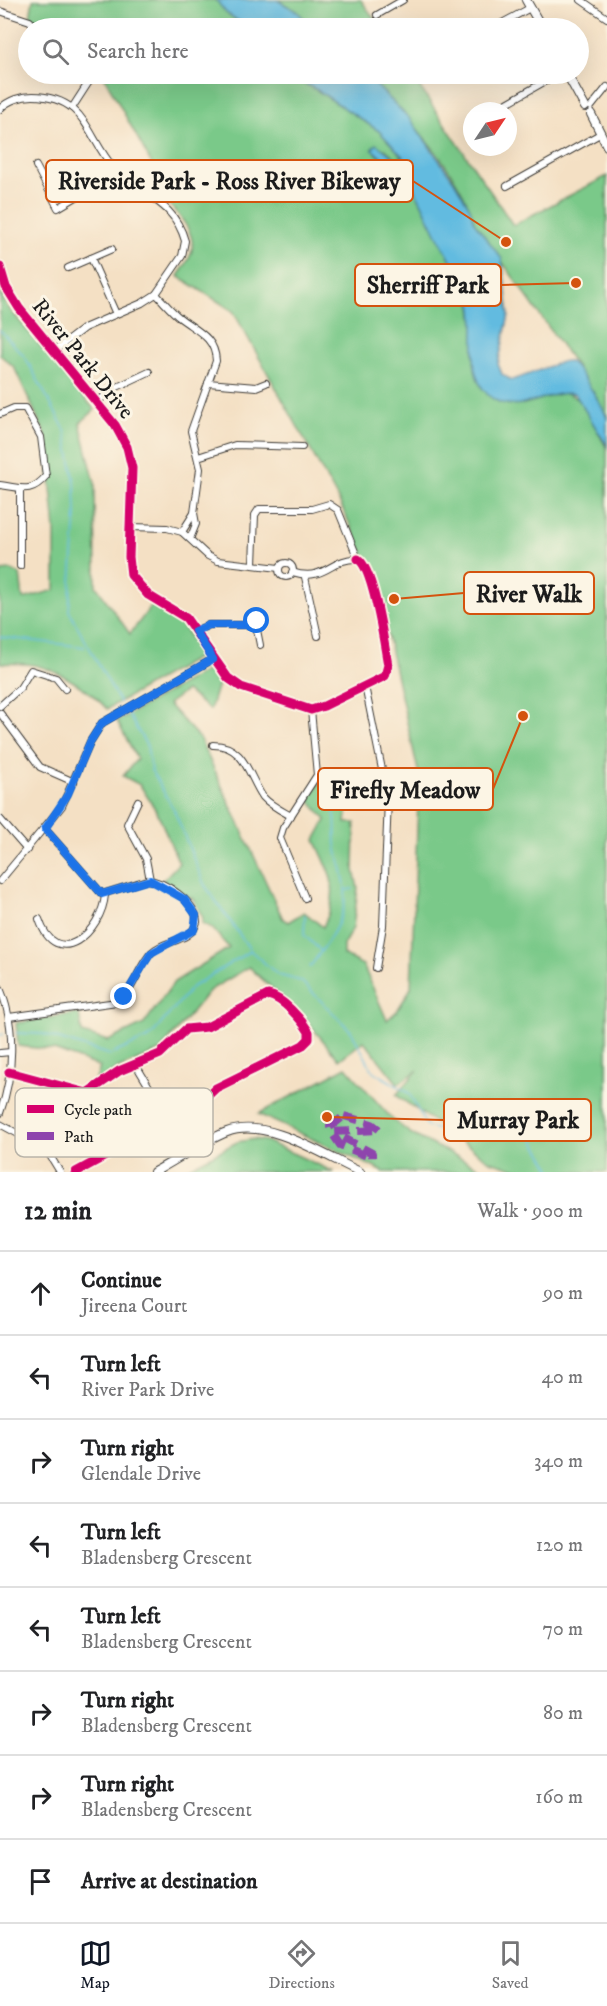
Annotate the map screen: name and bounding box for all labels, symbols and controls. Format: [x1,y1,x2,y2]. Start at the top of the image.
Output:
search box [18,18,589,84]
icon: search [39,35,72,68]
text: Search here [87,38,189,65]
north arrow [463,102,517,156]
callout: Riverside Park - Ross River Bikeway [46,160,413,202]
text: Riverside Park - Ross River Bikeway [58,167,401,197]
callout: Sherriff Park [355,264,501,306]
text: Sherriff Park [367,271,490,301]
street label: River Park Drive [26,293,140,424]
callout: River Walk [464,572,594,614]
text: River Walk [476,580,583,610]
route start [243,607,269,633]
callout: Firefly Meadow [318,768,493,810]
text: Firefly Meadow [330,776,481,806]
route end [110,983,136,1009]
legend [15,1088,213,1157]
callout: Murray Park [444,1099,591,1141]
text: Cycle path [64,1100,133,1120]
text: Murray Park [457,1106,580,1136]
text: Path [64,1127,94,1147]
text: 12 min [24,1195,92,1228]
text: Walk · 900 m [477,1199,583,1224]
text: Continue [81,1267,162,1294]
icon: ahead [24,1277,57,1310]
text: 90 m [543,1281,583,1306]
text: Jireena Court [81,1294,187,1319]
text: Turn left [81,1351,161,1378]
icon: left [24,1361,57,1394]
text: 40 m [541,1365,583,1390]
text: River Park Drive [81,1378,214,1403]
text: Turn right [81,1435,174,1462]
icon: right [24,1445,57,1478]
text: 340 m [534,1449,583,1474]
text: Glendale Drive [81,1462,201,1487]
text: Turn left [81,1519,161,1546]
icon: left [24,1529,57,1562]
text: 120 m [536,1533,583,1558]
text: Bladensberg Crescent [81,1546,252,1571]
text: Turn left [81,1603,161,1630]
icon: left [24,1613,57,1646]
text: 70 m [542,1617,583,1642]
text: Bladensberg Crescent [81,1630,252,1655]
text: Turn right [81,1687,174,1714]
icon: right [24,1697,57,1730]
text: 80 m [543,1701,583,1726]
text: Bladensberg Crescent [81,1714,252,1739]
text: Turn right [81,1771,174,1798]
icon: right [24,1781,57,1814]
text: 160 m [535,1785,583,1810]
text: Bladensberg Crescent [81,1798,252,1823]
icon: arrive [24,1865,57,1898]
text: Arrive at destination [81,1868,258,1895]
tab: Map [79,1937,112,1993]
tab: Directions [269,1937,335,1993]
tab: Saved [492,1937,529,1993]

